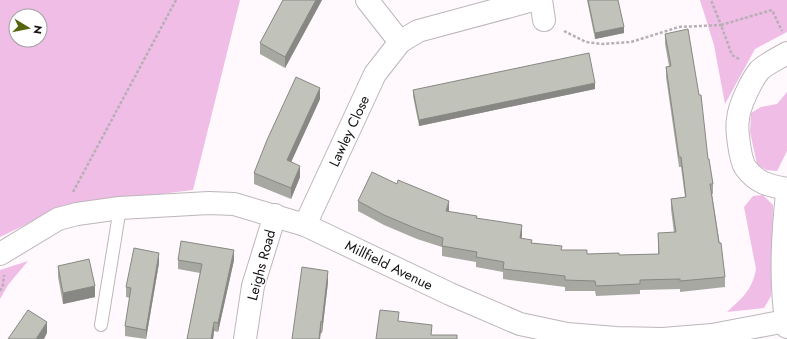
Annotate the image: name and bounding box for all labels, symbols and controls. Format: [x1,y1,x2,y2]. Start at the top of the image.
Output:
north arrow [8,8,48,48]
text: N [29,24,46,35]
street label: Lawley Close [324,92,374,170]
street label: Leighs Road [242,227,280,303]
street label: Millfield Avenue [342,235,436,295]

